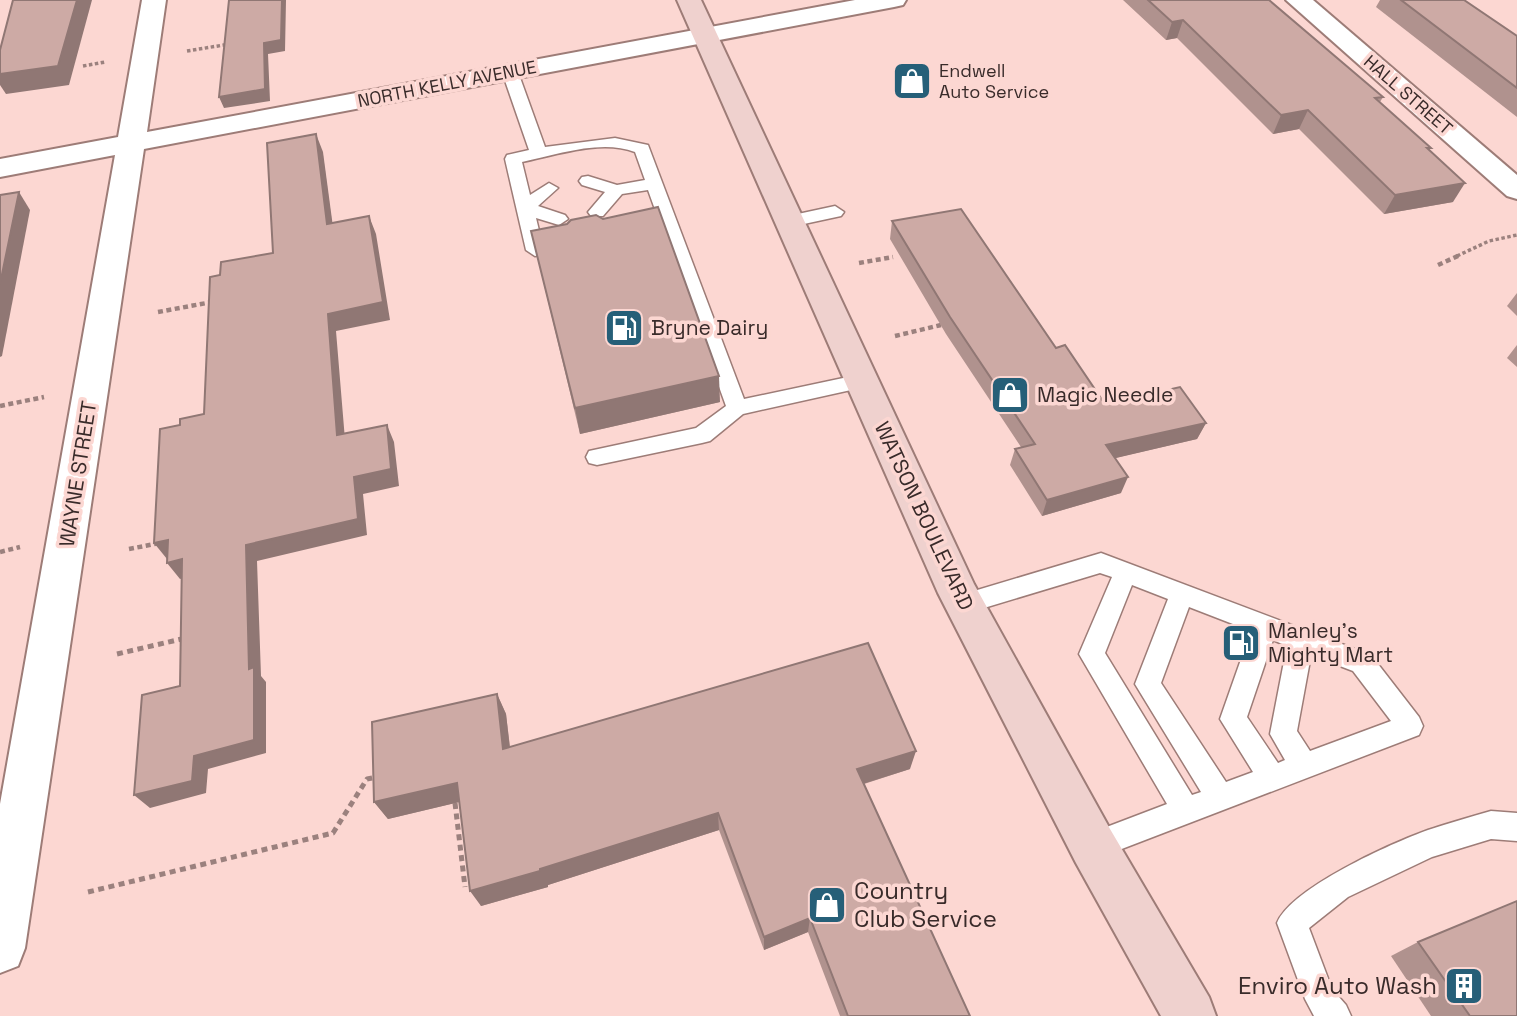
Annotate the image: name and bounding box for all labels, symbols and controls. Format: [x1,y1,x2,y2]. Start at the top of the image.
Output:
street label: HALL STREET [1359,50,1458,140]
street label: NORTH KELLY AVENUE [356,55,538,112]
place label: Endwell Auto Service [939,59,1049,103]
shop icon: Endwell Auto Service [891,60,933,102]
fuel station icon: Bryne Dairy [603,307,645,349]
place label: Bryne Dairy [651,314,768,341]
shop icon: Magic Needle [989,374,1031,416]
place label: Magic Needle [1037,381,1173,408]
street label: WAYNE STREET [53,399,102,549]
street label: WATSON BOULEVARD [869,417,980,614]
place label: Manley's Mighty Mart [1268,617,1393,668]
fuel station icon: Manley's Mighty Mart [1220,622,1262,664]
place label: Country Club Service [854,875,997,934]
shop icon: Country Club Service [806,884,848,926]
building icon: Enviro Auto Wash [1443,965,1485,1007]
place label: Enviro Auto Wash [1238,970,1437,1001]

